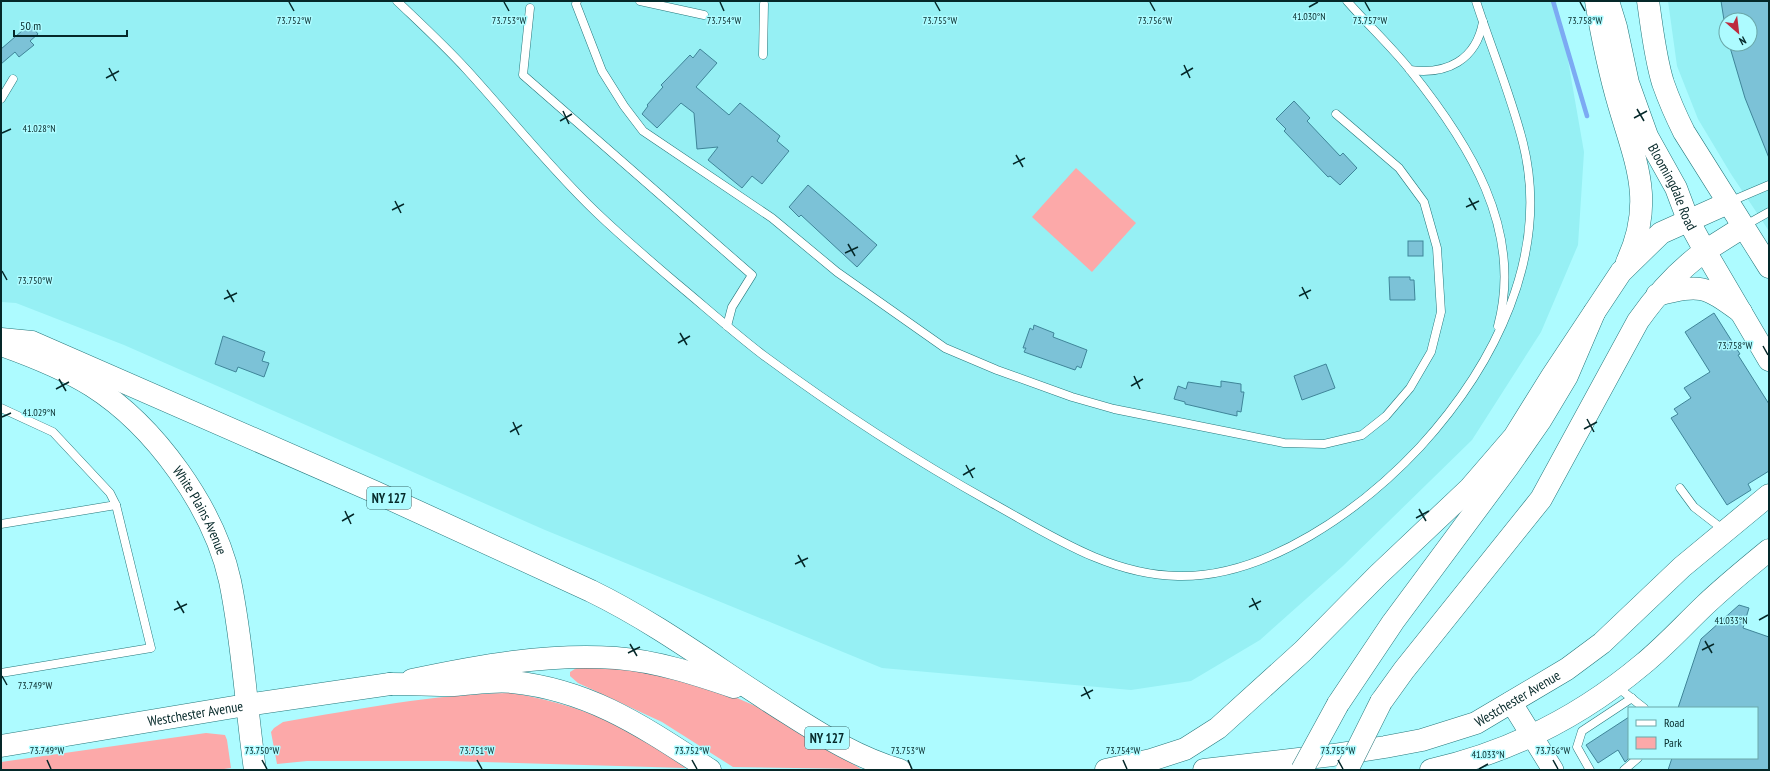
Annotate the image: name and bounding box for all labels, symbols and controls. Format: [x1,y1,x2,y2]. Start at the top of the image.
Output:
text: 41.030°N [1292,10,1326,23]
scale bar [14,12,127,38]
north arrow [1718,12,1758,52]
text: 73.752°W [277,14,311,27]
text: 73.753°W [492,14,526,27]
text: 73.754°W [707,14,741,27]
text: 73.755°W [923,14,957,27]
text: 73.756°W [1138,14,1172,27]
text: 73.757°W [1353,14,1387,27]
text: 73.758°W [1568,14,1602,27]
text: 50 m [20,18,41,33]
text: N [1737,33,1749,48]
text: 41.028°N [22,122,56,135]
street label: Bloomingdale Road [1644,141,1701,234]
text: 73.750°W [18,274,52,287]
text: 73.758°W [1718,339,1752,352]
text: 41.029°N [22,406,56,419]
street label: White Plains Avenue [169,462,231,557]
road number: NY 127 [367,487,411,509]
text: 41.033°N [1714,614,1748,627]
street label: Westchester Avenue [1471,666,1564,731]
text: 73.749°W [18,679,52,692]
street label: Westchester Avenue [146,697,244,730]
legend [1628,707,1758,759]
text: Road [1664,715,1684,730]
road number: NY 127 [805,727,849,749]
text: Park [1664,735,1682,750]
text: 73.749°W [30,744,64,757]
text: 73.750°W [245,744,279,757]
text: 73.751°W [460,744,494,757]
text: 73.752°W [675,744,709,757]
text: 73.753°W [891,744,925,757]
text: 73.754°W [1106,744,1140,757]
text: 73.755°W [1321,744,1355,757]
text: 73.756°W [1536,744,1570,757]
text: 41.033°N [1471,748,1505,761]

